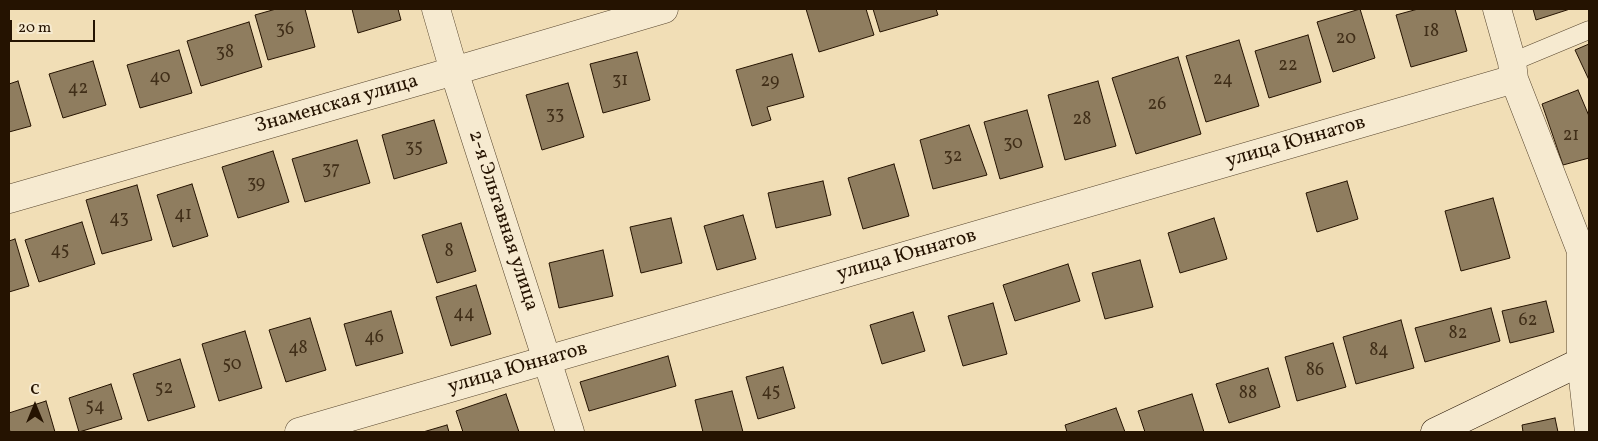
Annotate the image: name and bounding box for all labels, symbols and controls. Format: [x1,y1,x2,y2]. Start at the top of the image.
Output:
scale bar [12,10,98,42]
text: 20 m [18,18,51,39]
house number: 36 [276,20,294,42]
house number: 18 [1423,22,1439,44]
house number: 20 [1336,29,1356,51]
house number: 38 [216,43,234,65]
house number: 22 [1278,56,1298,78]
house number: 40 [149,68,171,90]
street label: Знаменская улица [253,70,421,140]
house number: 24 [1213,70,1233,92]
house number: 31 [612,71,628,93]
house number: 29 [761,72,779,94]
house number: 42 [68,79,88,101]
house number: 26 [1148,95,1166,117]
house number: 33 [546,105,564,127]
house number: 28 [1073,110,1091,132]
street label: улица Юннатов [1223,112,1369,174]
house number: 21 [1563,126,1579,148]
street label: 2-я Эльтавная улица [461,128,543,314]
house number: 30 [1003,134,1023,156]
house number: 35 [405,138,423,160]
house number: 32 [944,147,962,169]
house number: 37 [322,160,340,182]
house number: 39 [247,174,265,196]
house number: 41 [174,205,192,227]
house number: 43 [109,209,129,231]
street label: улица Юннатов [834,225,980,287]
house number: 45 [51,241,69,263]
house number: 8 [444,242,454,264]
house number: 44 [453,304,475,326]
house number: 62 [1519,311,1537,333]
house number: 82 [1449,324,1467,346]
house number: 46 [364,328,384,350]
street label: улица Юннатов [445,338,591,400]
house number: 48 [288,339,308,361]
house number: 84 [1369,341,1389,363]
house number: 50 [222,355,242,377]
house number: 86 [1306,361,1324,383]
house number: 52 [155,379,173,401]
north arrow [10,381,60,431]
text: С [30,381,40,400]
house number: 45 [762,382,780,404]
house number: 88 [1239,384,1257,406]
house number: 54 [85,397,105,419]

